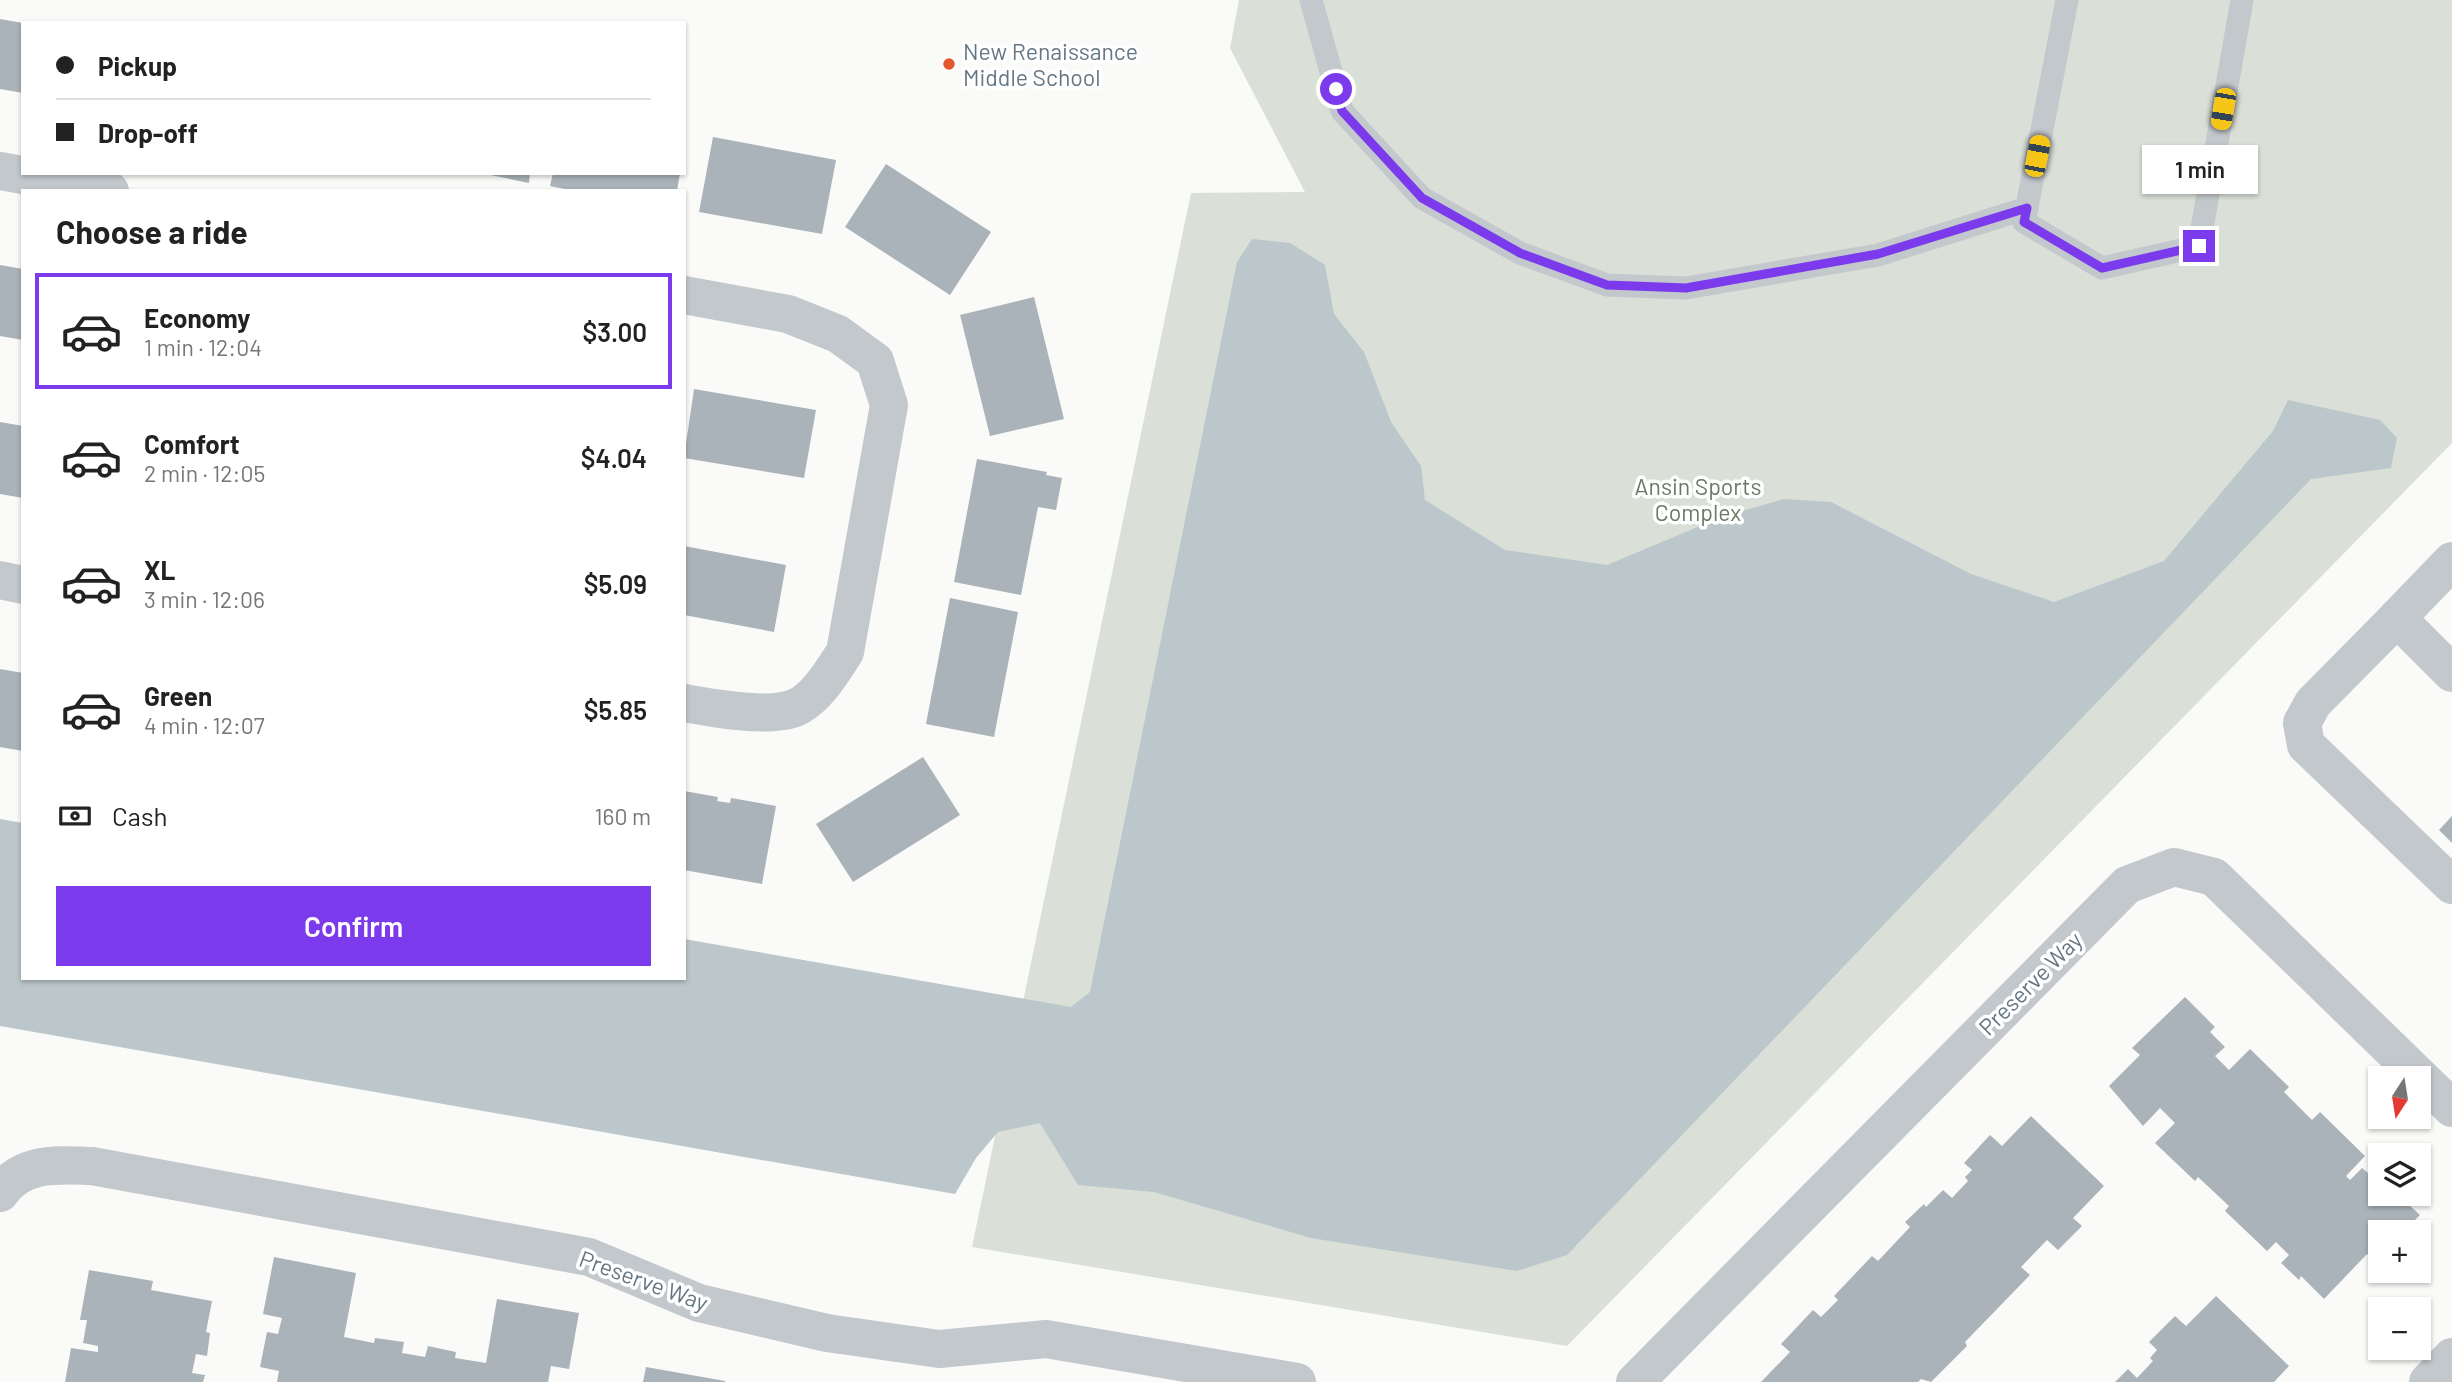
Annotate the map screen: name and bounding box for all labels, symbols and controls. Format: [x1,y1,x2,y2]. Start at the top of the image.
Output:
place label: New Renaissance Middle School [963,37,1138,91]
text: Pickup [98,50,177,81]
marker: New Renaissance Middle School [941,56,957,72]
route start [1320,73,1352,105]
car [2210,86,2237,132]
text: Drop-off [98,117,198,148]
car [2023,133,2052,179]
callout: 1 min [2141,145,2257,194]
text: 1 min [2175,155,2225,183]
text: Choose a ride [56,212,248,250]
route end [2183,230,2215,262]
icon: car [60,300,123,363]
text: Economy [144,302,250,333]
text: $3.00 [583,316,647,347]
text: 1 min · 12:04 [144,333,262,361]
icon: car [60,426,123,489]
text: Comfort [144,428,240,459]
text: $4.04 [581,442,647,473]
text: 2 min · 12:05 [144,459,265,487]
park label: Ansin Sports Complex [1635,472,1761,526]
icon: car [60,552,123,615]
text: XL [144,554,175,585]
text: $5.09 [584,568,647,599]
text: 3 min · 12:06 [144,585,265,613]
icon: car [60,678,123,741]
text: Green [144,680,212,711]
text: $5.85 [584,694,647,725]
text: 4 min · 12:07 [144,711,265,739]
icon: cash [56,797,94,835]
text: Cash [112,800,167,831]
text: 160 m [594,802,651,830]
button: Confirm [56,886,651,966]
street label: Preserve Way [1972,925,2088,1041]
north arrow [2368,1066,2431,1129]
map controls [2368,1066,2431,1360]
button: layers [2368,1143,2431,1206]
button: + [2368,1220,2431,1283]
street label: Preserve Way [576,1244,713,1316]
button: − [2368,1297,2431,1360]

